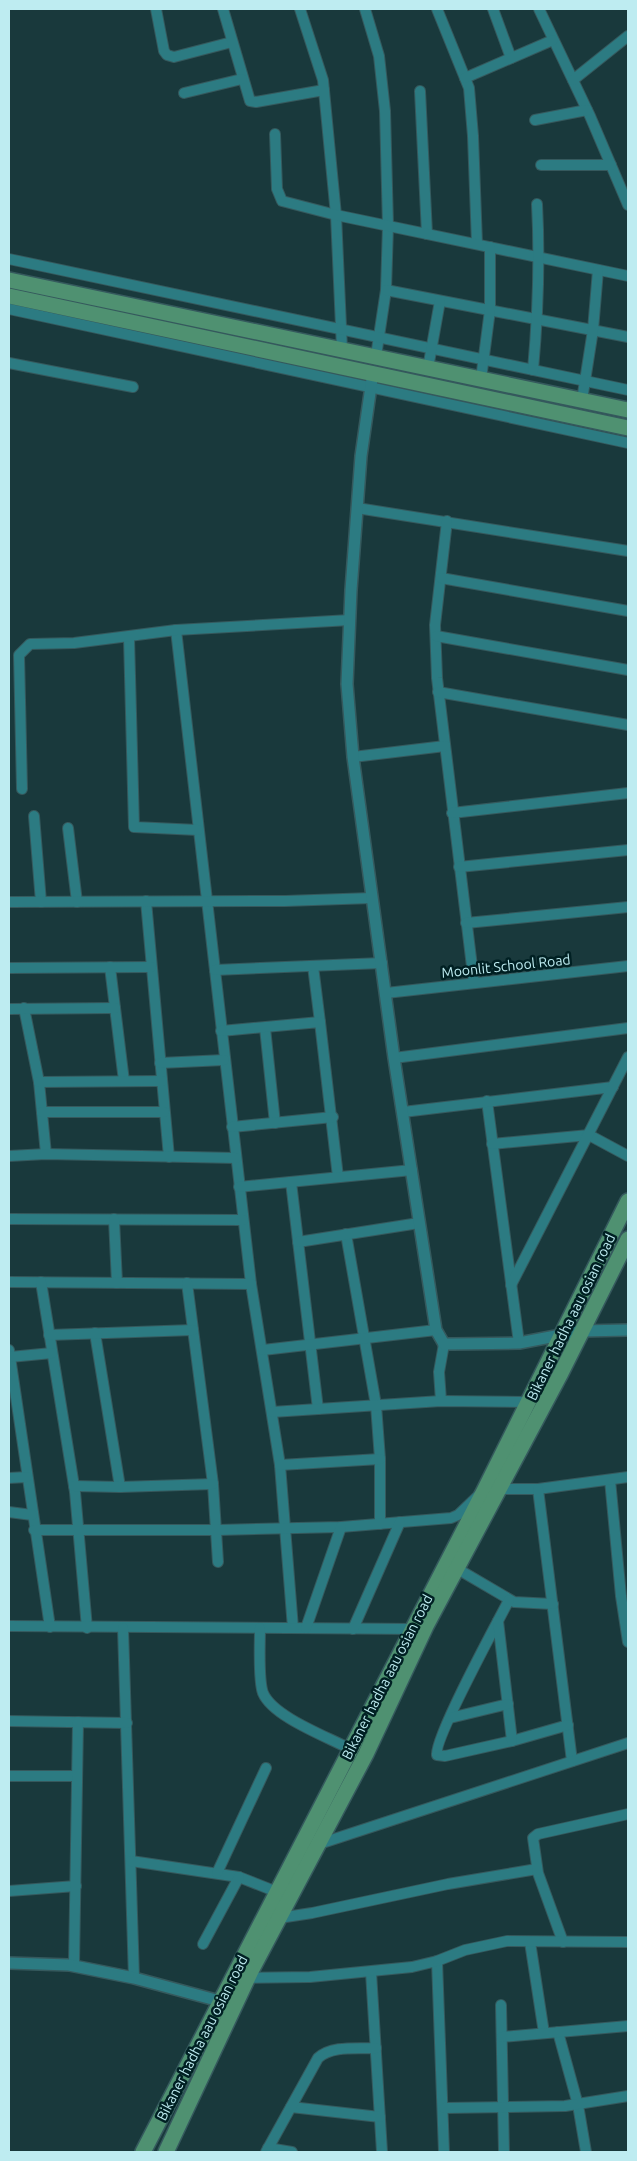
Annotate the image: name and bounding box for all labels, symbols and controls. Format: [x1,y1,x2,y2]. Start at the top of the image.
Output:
street label: Moonlit School Road [441,951,571,981]
street label: Bikaner hadha aau osian road [524,1231,618,1403]
street label: Bikaner hadha aau osian road [338,1592,436,1762]
street label: Bikaner hadha aau osian road [153,1953,251,2123]

